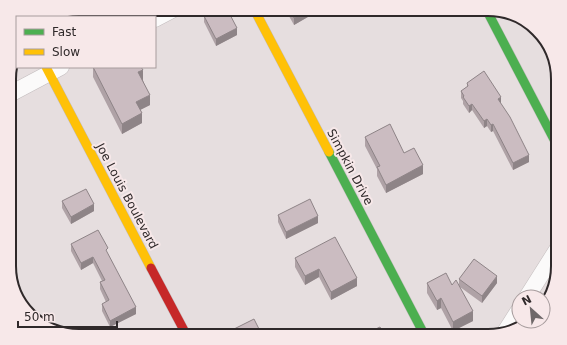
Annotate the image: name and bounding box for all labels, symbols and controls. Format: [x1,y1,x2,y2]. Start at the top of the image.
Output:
legend [16,16,156,68]
text: Fast [52,25,76,39]
text: Slow [52,45,80,59]
street label: Simpkin Drive [324,127,376,207]
street label: Joe Louis Boulevard [93,140,161,251]
north arrow [511,289,551,329]
text: N [520,293,534,308]
scale bar [18,303,117,329]
text: 50 m [24,310,55,324]

